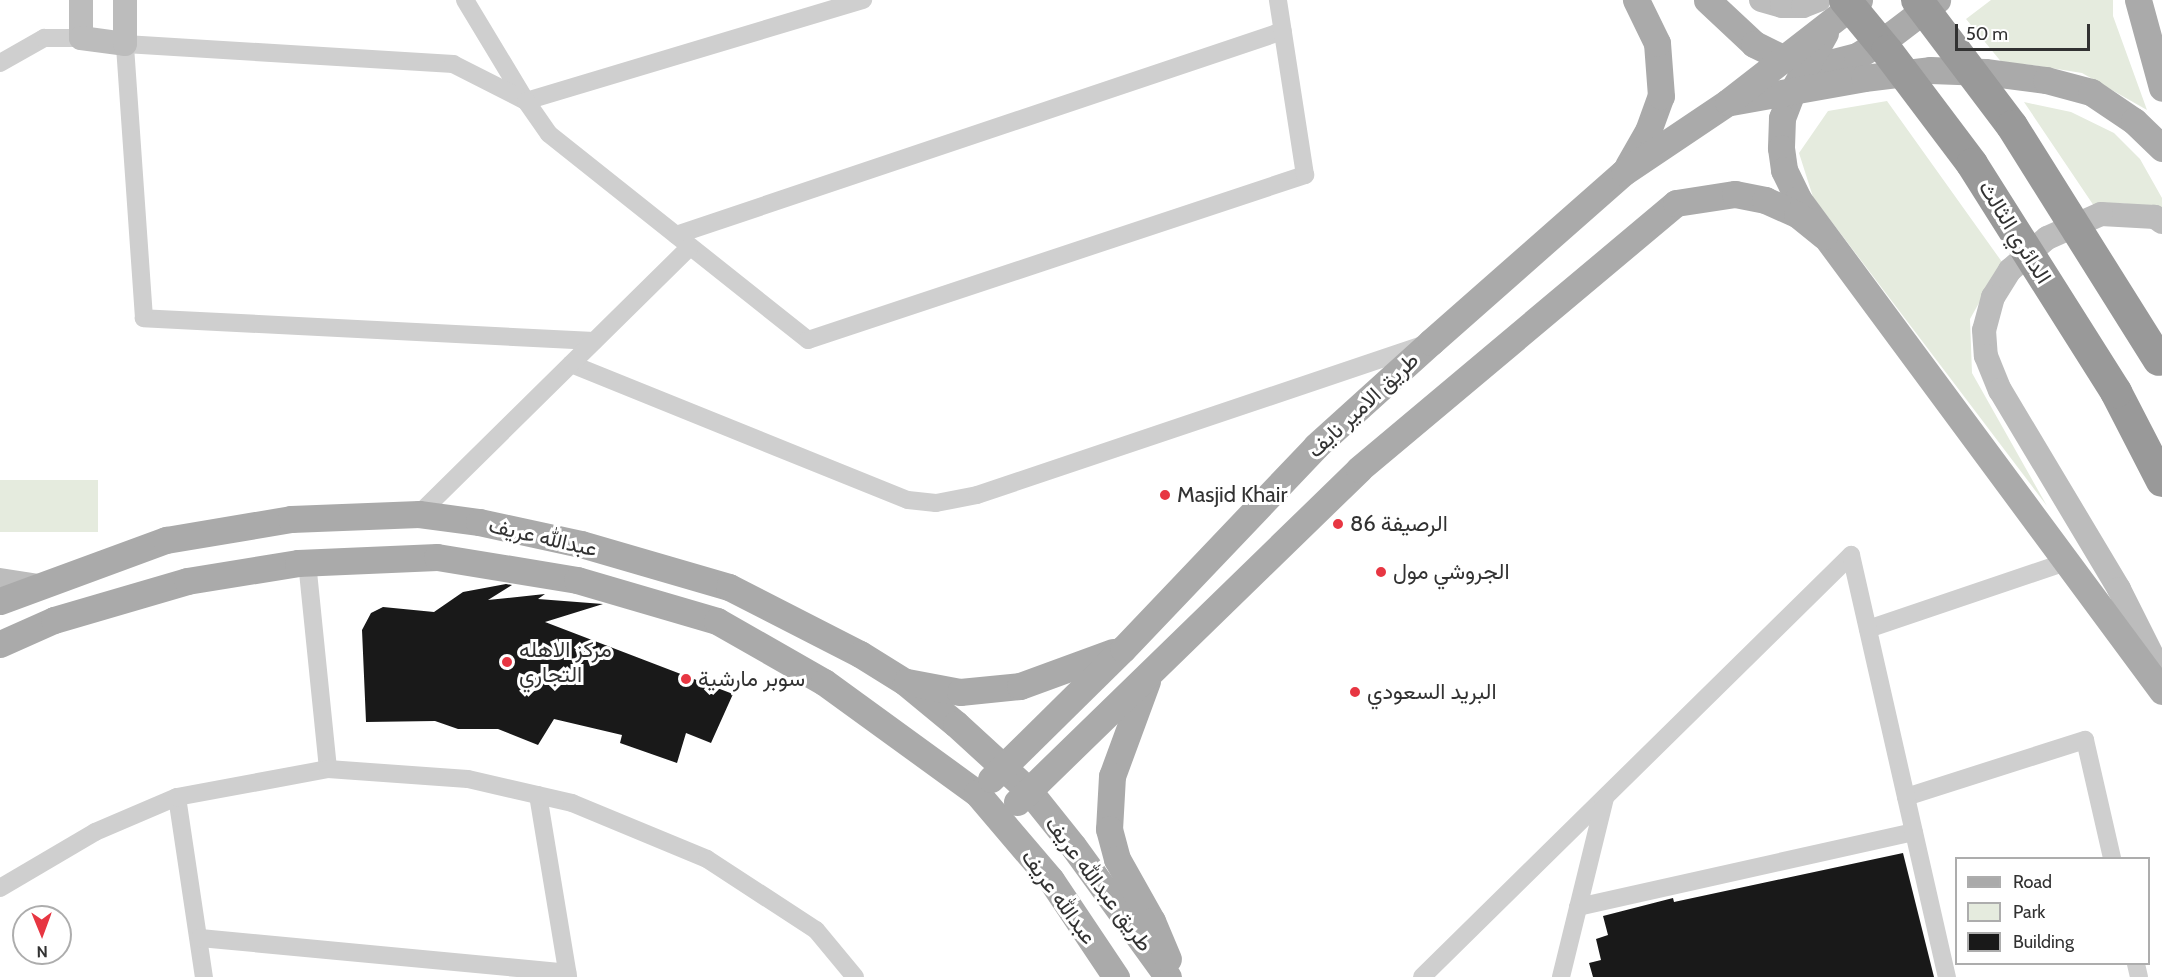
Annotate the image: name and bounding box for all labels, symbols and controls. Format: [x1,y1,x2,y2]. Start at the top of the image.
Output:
scale bar [1958,12,2093,50]
text: 50 m [1966,23,2008,45]
street label: الدائري الثالث [1973,176,2057,288]
street label: طريق الامير نايف [1302,347,1424,463]
place label: Masjid Khair [1177,482,1287,508]
marker: Masjid Khair [1158,488,1172,502]
place label: الرصيفة 86 [1350,511,1448,537]
street label: عبدالله عريف [486,512,600,562]
marker: الرصيفة 86 [1331,517,1345,531]
place label: الجروشي مول [1393,559,1510,585]
marker: الجروشي مول [1374,565,1388,579]
place label: مركز الاهله التجاري [519,636,612,688]
marker: مركز الاهله التجاري [500,655,514,669]
place label: سوبر مارشية [698,666,805,692]
marker: سوبر مارشية [679,672,693,686]
place label: البريد السعودي [1367,679,1497,705]
marker: البريد السعودي [1348,685,1362,699]
street label: طريق عبدالله عريف [1040,811,1158,957]
street label: عبدالله عريف [1016,844,1102,950]
legend [1955,857,2150,965]
text: Road [2013,871,2052,893]
text: Park [2013,901,2045,923]
north arrow [12,905,72,965]
text: Building [2013,931,2074,953]
text: N [36,942,48,961]

